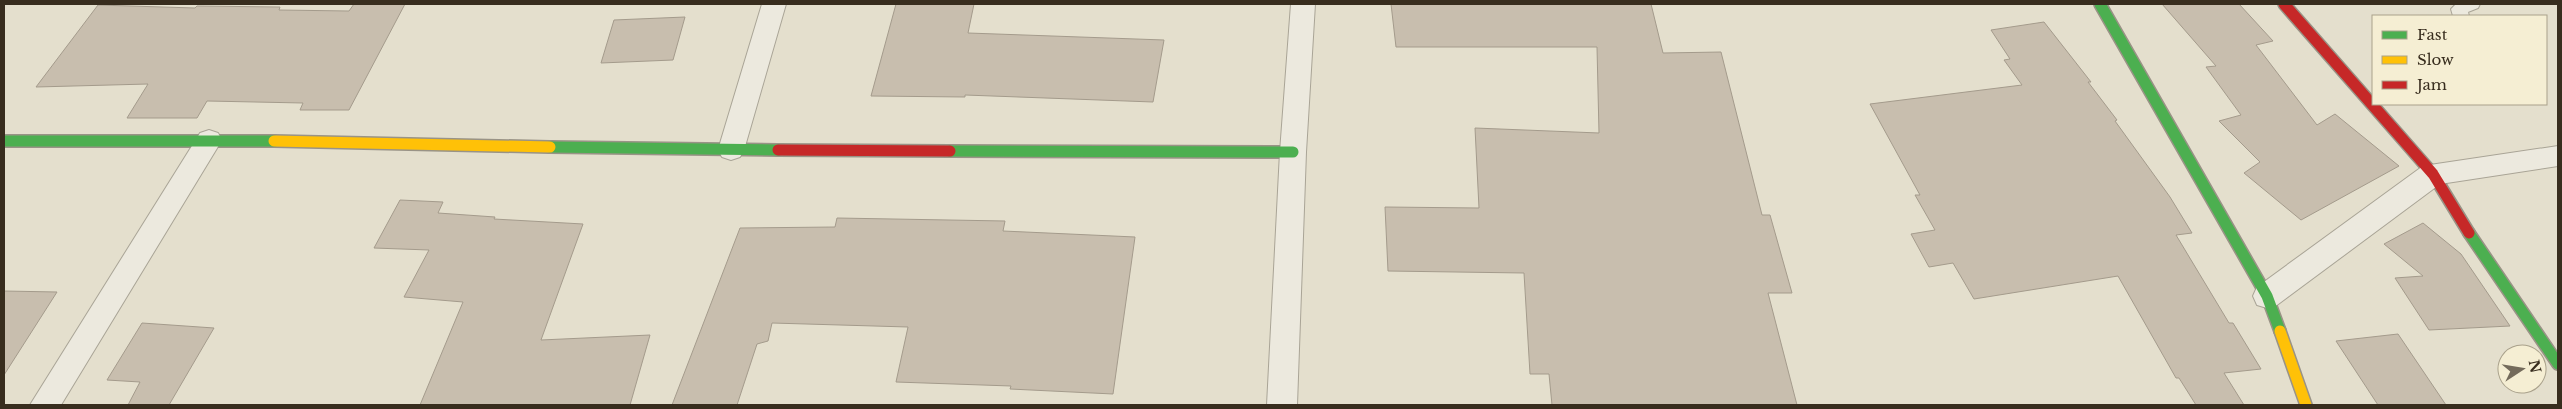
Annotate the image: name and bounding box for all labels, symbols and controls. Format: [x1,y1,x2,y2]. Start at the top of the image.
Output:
legend [2372,15,2547,105]
text: Fast [2417,25,2448,44]
text: Slow [2417,50,2454,69]
text: Jam [2415,75,2447,94]
north arrow [2497,344,2547,394]
text: N [2525,358,2545,375]

